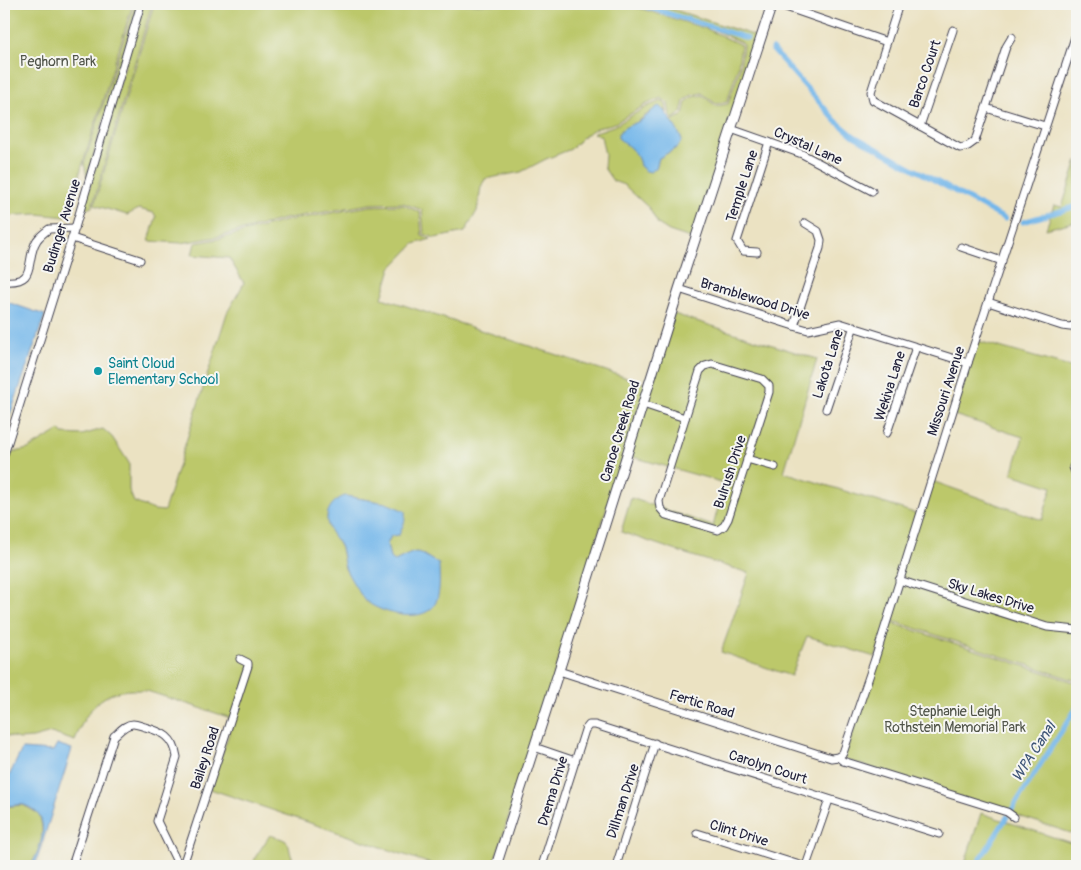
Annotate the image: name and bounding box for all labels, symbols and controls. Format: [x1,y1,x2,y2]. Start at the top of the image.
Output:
street label: Barco Court [905,37,945,110]
park label: Peghorn Park [20,53,96,70]
street label: Crystal Lane [771,123,845,169]
street label: Temple Lane [722,148,762,224]
street label: Budinger Avenue [40,177,84,275]
street label: Bramblewood Drive [698,274,812,324]
street label: Lakota Lane [809,327,847,401]
street label: Missouri Avenue [924,344,969,438]
street label: Wekiva Lane [871,349,909,423]
place label: Saint Cloud Elementary School [108,355,219,388]
marker: Saint Cloud Elementary School [92,365,104,377]
street label: Canoe Creek Road [596,378,644,484]
street label: Bulrush Drive [710,433,750,511]
street label: Sky Lakes Drive [946,575,1036,617]
street label: Fertic Road [667,686,737,722]
park label: Stephanie Leigh Rothstein Memorial Park [884,703,1026,736]
water label: WPA Canal [1008,717,1061,785]
street label: Bailey Road [187,724,223,792]
street label: Carolyn Court [727,746,810,788]
street label: Drema Drive [534,754,572,828]
street label: Dillman Drive [603,762,643,840]
street label: Clint Drive [707,816,771,850]

